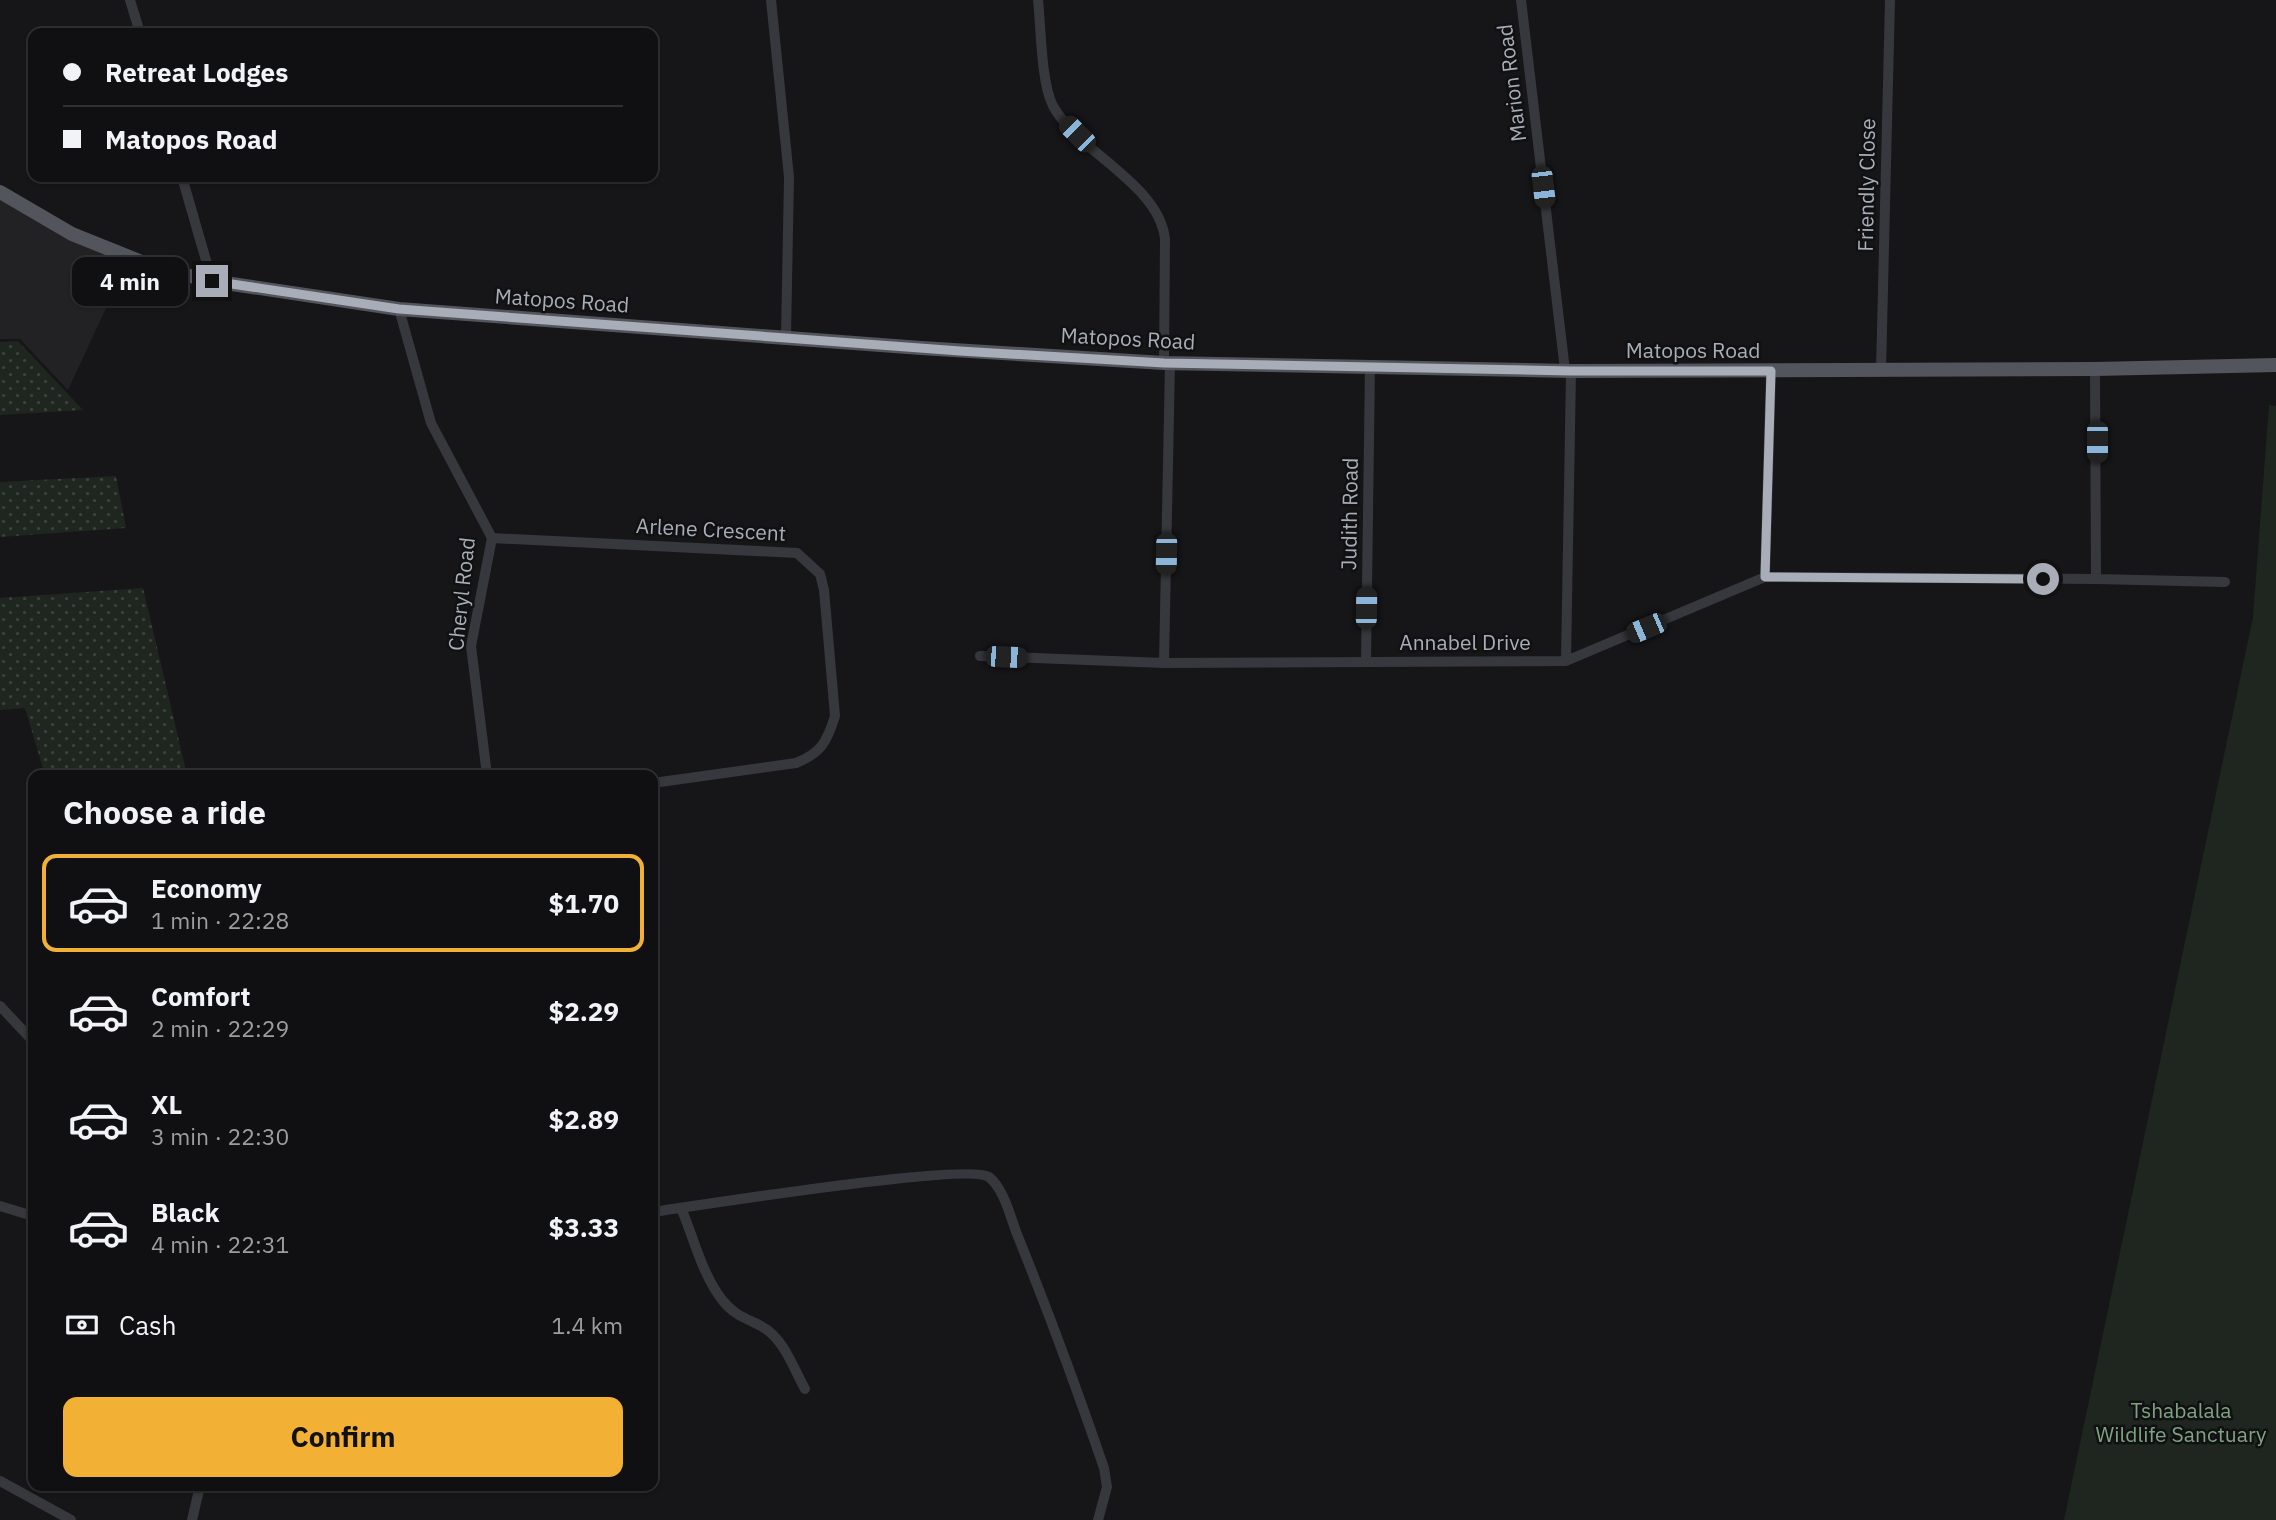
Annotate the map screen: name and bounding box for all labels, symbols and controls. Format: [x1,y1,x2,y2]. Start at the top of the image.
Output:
street label: Marion Road [1490,23,1532,143]
text: Retreat Lodges [105,55,288,89]
car [1055,112,1100,156]
street label: Friendly Close [1851,118,1881,252]
text: Matopos Road [105,122,278,156]
car [1531,165,1556,209]
callout: 4 min [72,256,188,306]
route end [196,265,228,297]
text: 4 min [100,266,160,296]
street label: Matopos Road [494,281,630,319]
street label: Matopos Road [1060,320,1196,356]
street label: Matopos Road [1626,336,1760,364]
car [2087,421,2108,463]
street label: Judith Road [1334,457,1364,571]
street label: Arlene Crescent [635,511,787,547]
car [1156,533,1177,575]
street label: Cheryl Road [441,536,481,652]
route start [2027,563,2059,595]
car [1356,587,1377,629]
car [1623,610,1670,646]
street label: Annabel Drive [1399,628,1531,656]
car [985,646,1028,668]
text: Choose a ride [63,791,266,833]
text: Economy [151,871,262,905]
icon: car [67,872,130,935]
text: $1.70 [549,886,619,920]
text: 1 min · 22:28 [151,905,289,935]
text: Comfort [151,979,250,1013]
icon: car [67,980,130,1043]
text: $2.29 [549,994,619,1028]
text: 2 min · 22:29 [151,1013,289,1043]
text: XL [151,1087,182,1121]
icon: car [67,1088,130,1151]
text: $2.89 [549,1102,619,1136]
text: 3 min · 22:30 [151,1121,289,1151]
text: Black [151,1195,219,1229]
icon: car [67,1196,130,1259]
text: $3.33 [549,1210,619,1244]
text: 4 min · 22:31 [151,1229,289,1259]
icon: cash [63,1306,101,1344]
text: Cash [119,1308,176,1342]
text: 1.4 km [552,1310,623,1340]
park label: Tshabalala Wildlife Sanctuary [2096,1396,2267,1448]
button: Confirm [63,1397,623,1477]

